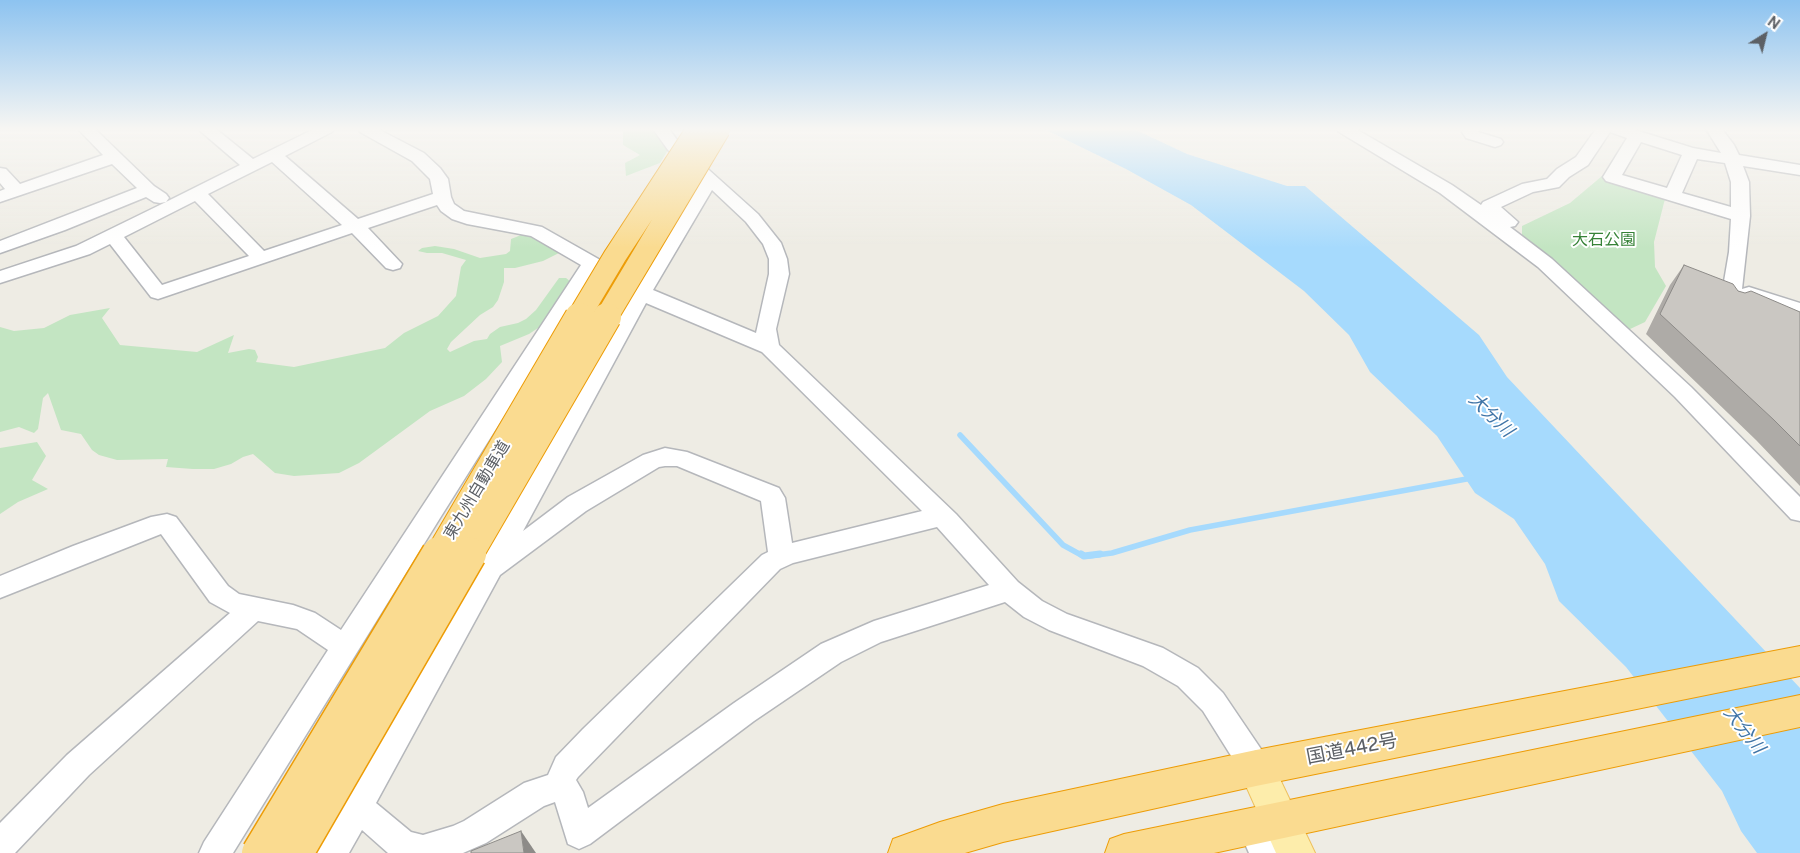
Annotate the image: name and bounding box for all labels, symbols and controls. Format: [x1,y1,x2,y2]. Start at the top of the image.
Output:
north arrow [1740,10,1790,60]
text: N [1765,13,1783,33]
park label: 大石公園 [1572,230,1636,250]
water label: 大分川 [1464,388,1518,442]
street label: 東九州自動車道 [440,437,514,543]
water label: 大分川 [1719,702,1769,758]
street label: 国道442号 [1305,729,1399,769]

